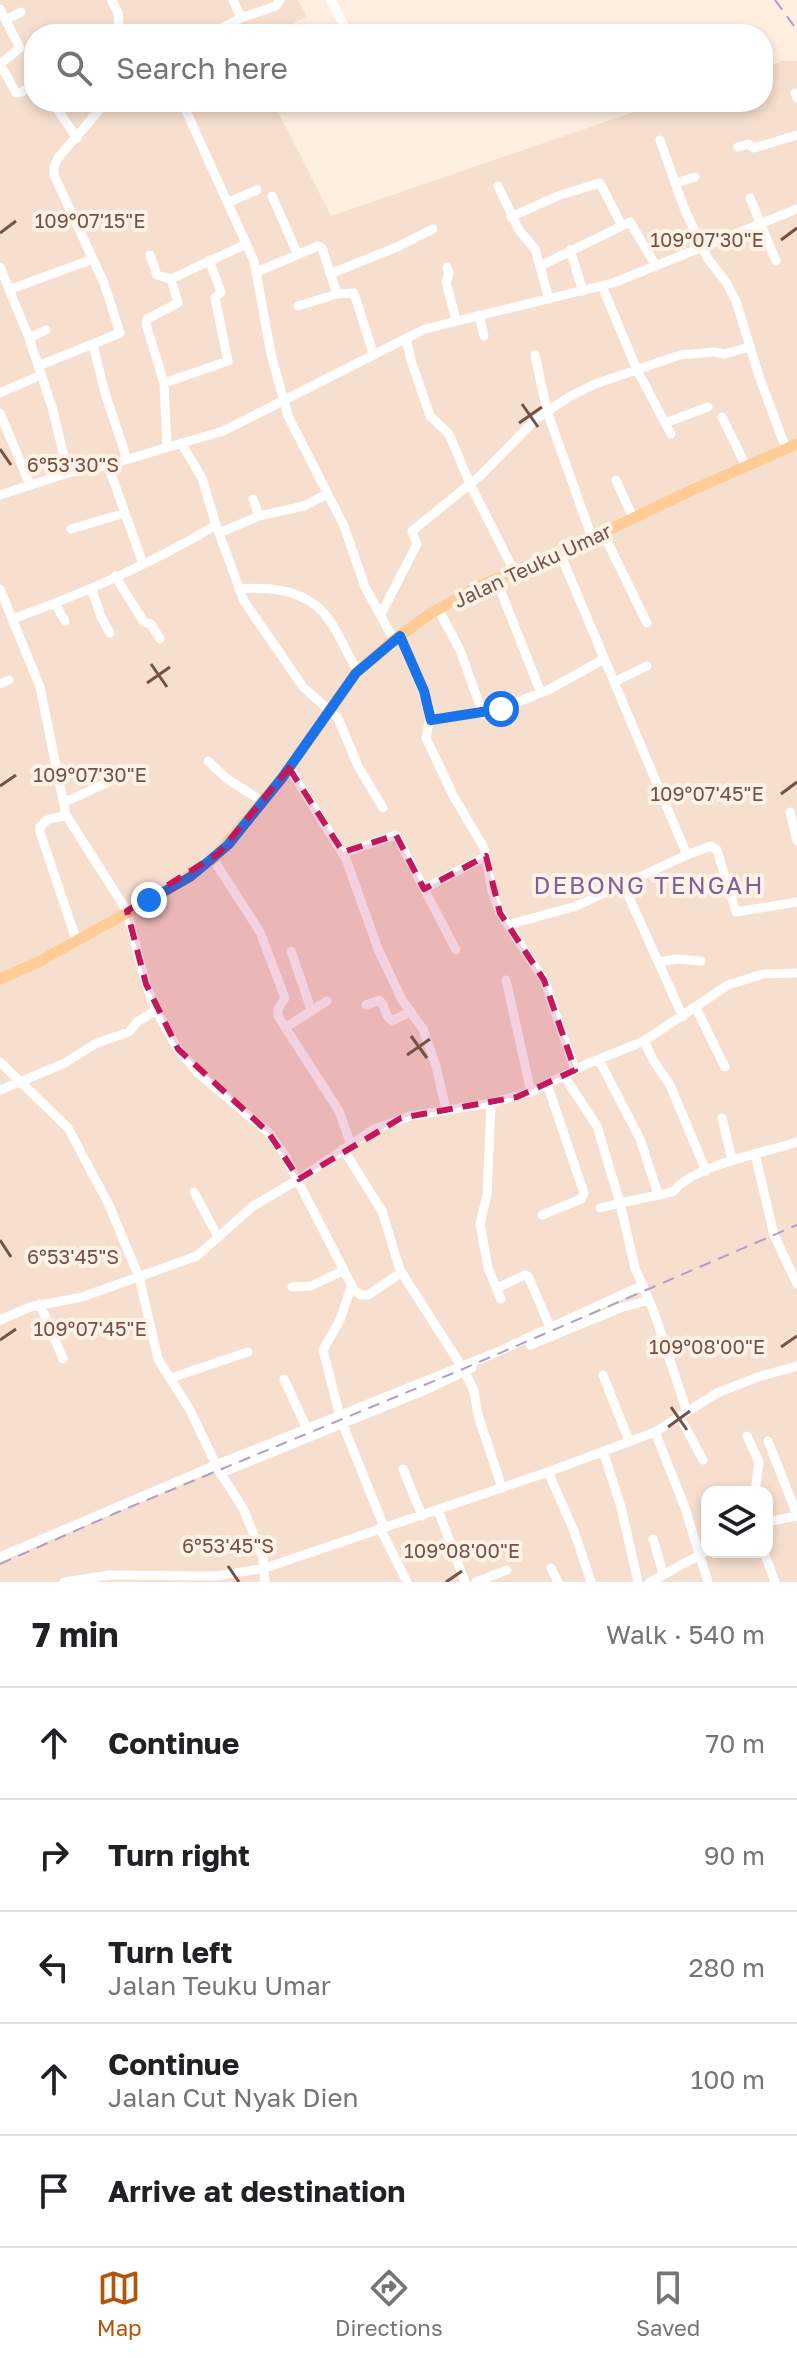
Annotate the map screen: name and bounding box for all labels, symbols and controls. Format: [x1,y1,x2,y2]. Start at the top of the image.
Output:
search box [24,24,773,112]
icon: search [52,46,96,90]
text: Search here [116,50,288,86]
text: 109°07'15"E [35,208,145,232]
text: 109°07'30"E [650,227,764,251]
text: 6°53'30"S [27,452,119,476]
street label: Jalan Teuku Umar [449,518,615,612]
route start [483,691,519,727]
text: 109°07'30"E [33,762,147,786]
text: 109°07'45"E [650,781,764,805]
district label: DEBONG TENGAH [534,870,764,899]
route end [131,882,167,918]
text: 6°53'45"S [27,1244,119,1268]
text: 109°07'45"E [33,1316,147,1340]
text: 109°08'00"E [649,1334,765,1358]
map controls [701,1486,773,1558]
button: layers [701,1486,773,1558]
text: 6°53'45"S [182,1533,274,1557]
text: 109°08'00"E [404,1538,520,1562]
text: 7 min [32,1614,119,1654]
text: Walk · 540 m [606,1619,765,1650]
icon: ahead [32,1721,76,1765]
text: Continue [108,1725,239,1761]
text: 70 m [706,1728,765,1759]
icon: right [32,1833,76,1877]
text: Turn right [108,1837,250,1873]
text: 90 m [704,1840,765,1871]
text: Turn left [108,1934,233,1970]
icon: left [32,1945,76,1989]
text: 280 m [688,1952,765,1983]
text: Jalan Teuku Umar [108,1970,331,2001]
text: Continue [108,2046,239,2082]
icon: ahead [32,2057,76,2101]
text: 100 m [691,2064,765,2095]
text: Jalan Cut Nyak Dien [108,2082,359,2113]
icon: arrive [32,2169,76,2213]
text: Arrive at destination [108,2173,405,2209]
tab: Map [97,2266,142,2341]
tab: Directions [335,2266,443,2341]
tab: Saved [636,2266,700,2341]

